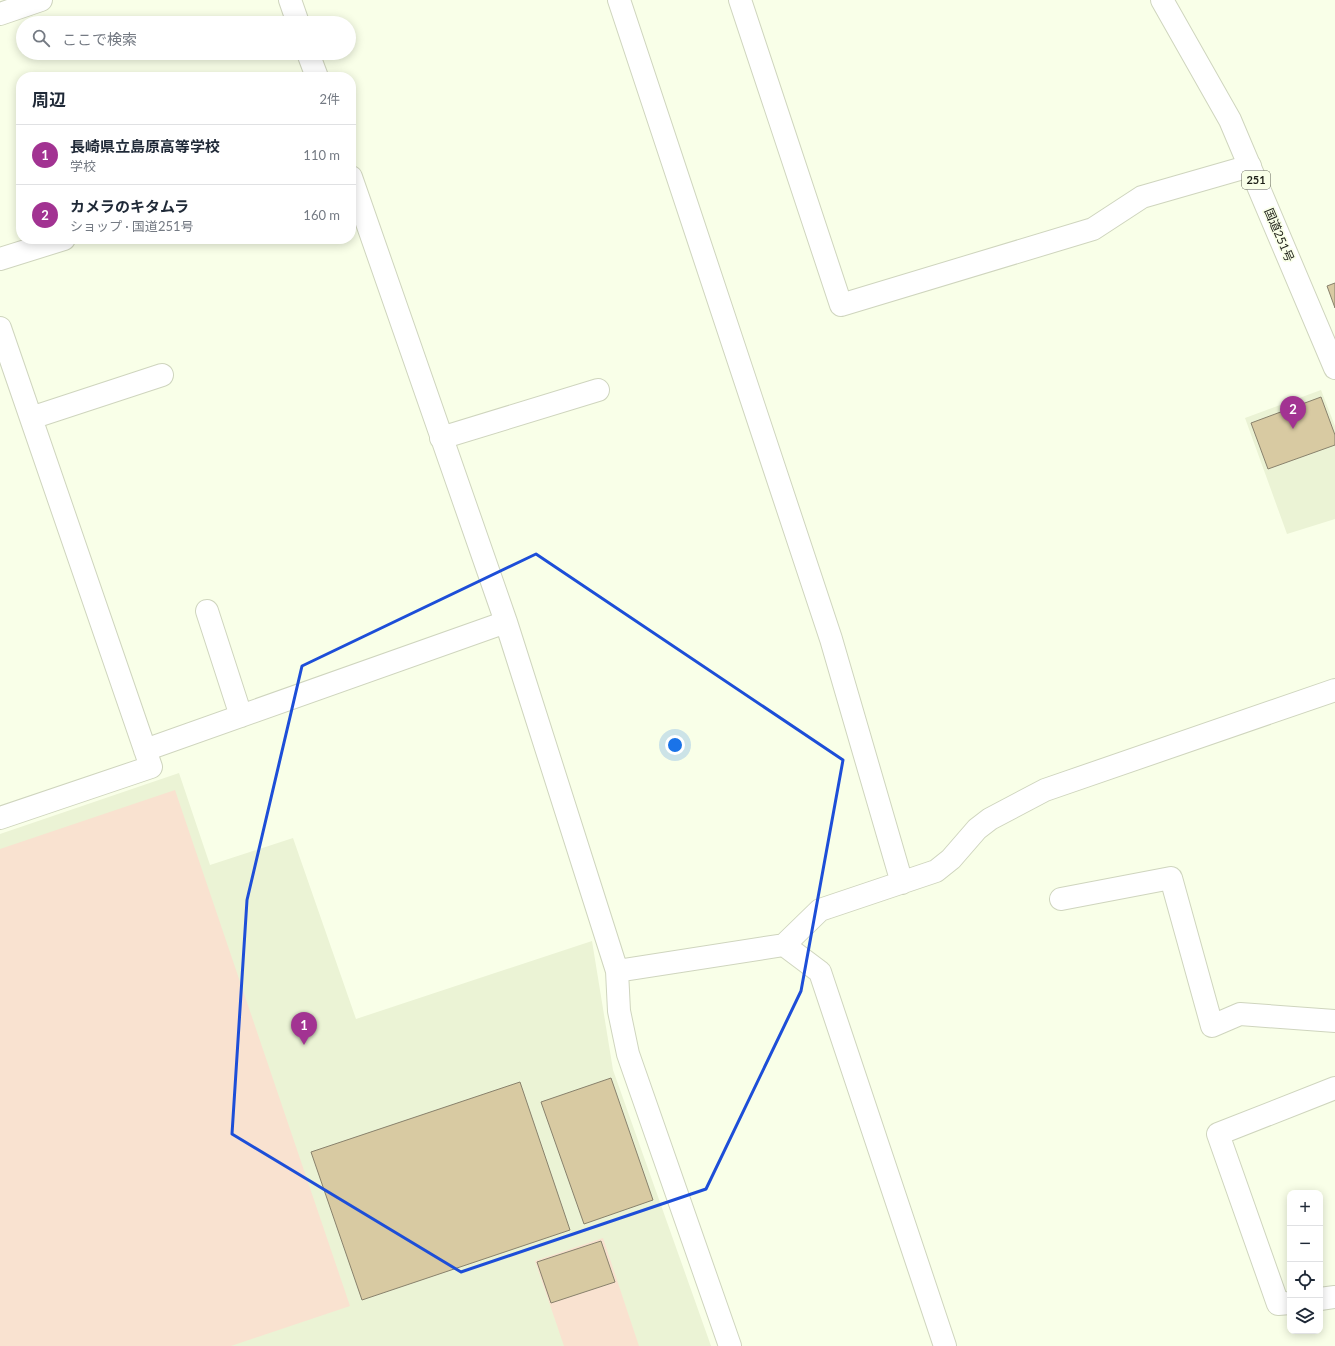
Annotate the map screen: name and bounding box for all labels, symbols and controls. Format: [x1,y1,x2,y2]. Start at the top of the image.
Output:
search box [16,16,356,60]
icon: search [30,27,52,49]
text: ここで検索 [62,30,137,48]
text: 周辺 [32,89,66,110]
text: 2件 [319,91,340,107]
text: 長崎県立島原高等学校 [70,137,220,155]
text: 1 [41,147,49,163]
text: 110 m [303,147,340,163]
text: 学校 [70,158,96,174]
road number: 251 [1242,171,1270,189]
text: カメラのキタムラ [70,197,189,215]
street label: 国道251号 [1261,206,1297,264]
text: 2 [41,207,49,223]
text: 160 m [303,207,340,223]
text: ショップ · 国道251号 [70,218,194,234]
pin: 2 [1280,396,1306,429]
your location [665,735,685,755]
pin: 1 [291,1012,317,1045]
map controls [1287,1190,1323,1334]
button: + [1287,1190,1323,1226]
button: − [1287,1226,1323,1262]
button: locate [1287,1262,1323,1298]
button: layers [1287,1298,1323,1334]

